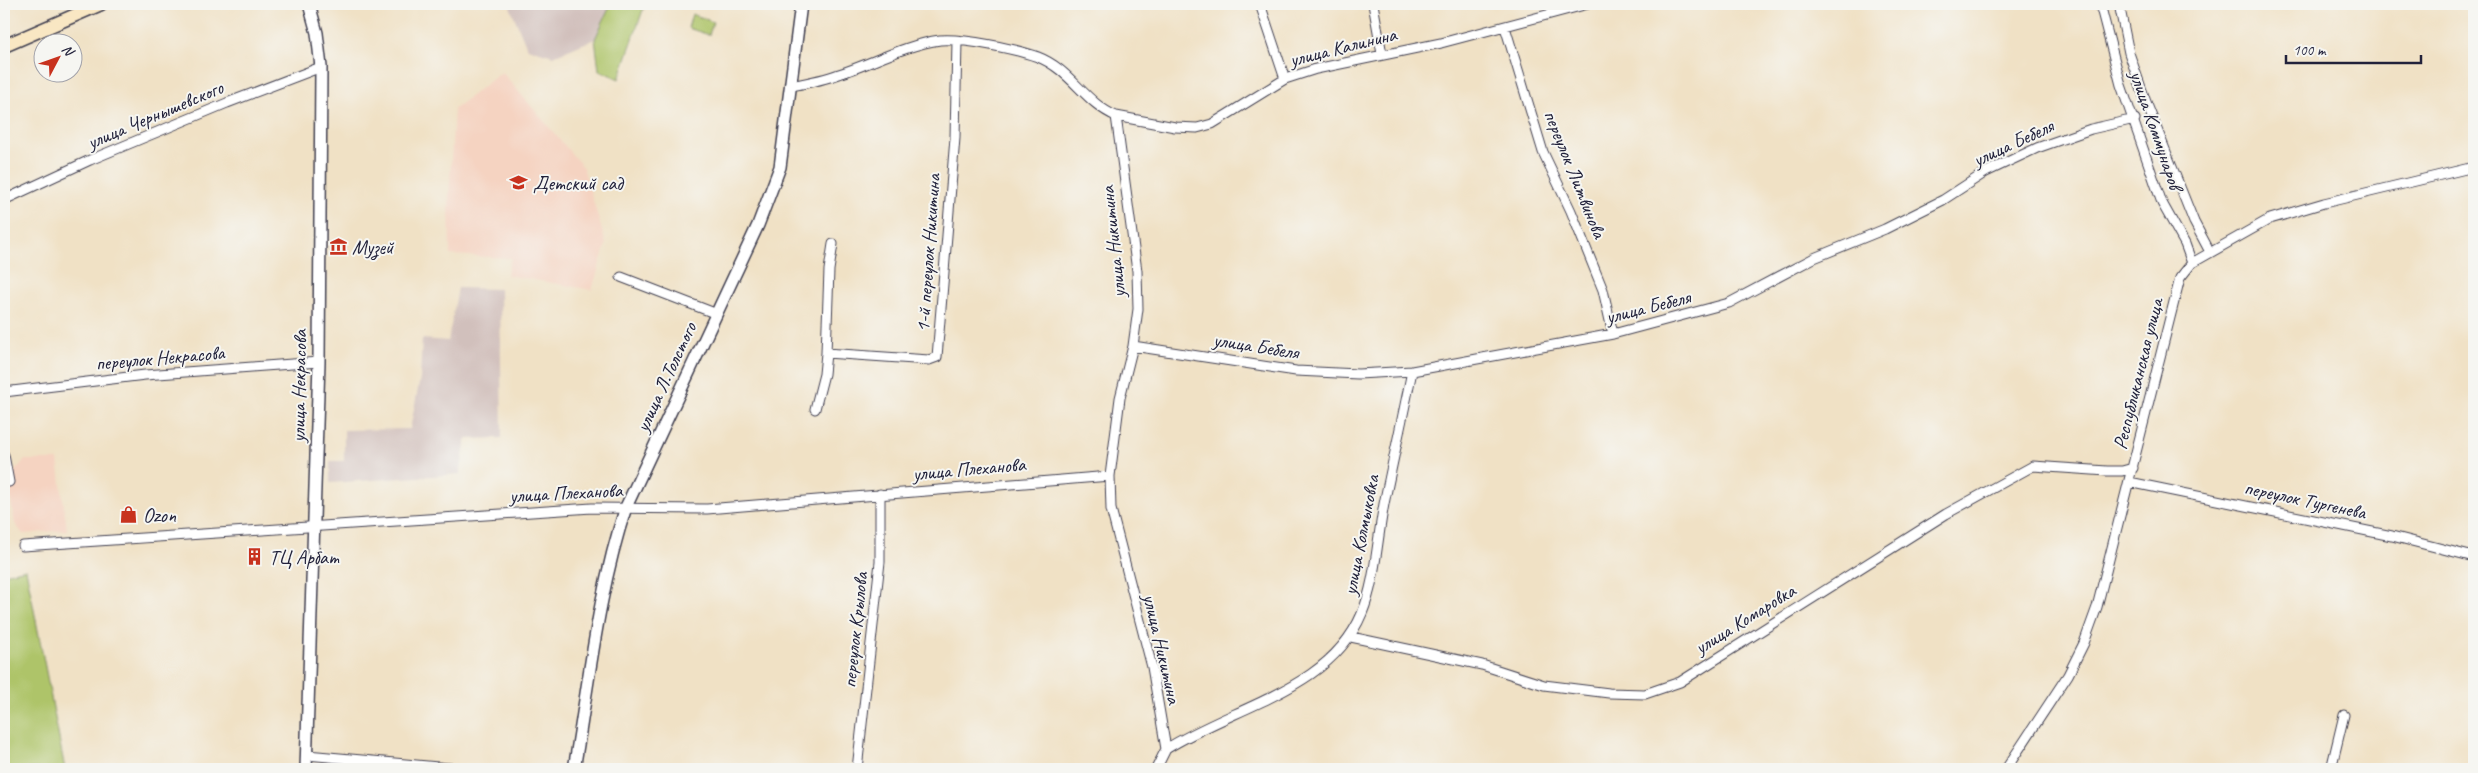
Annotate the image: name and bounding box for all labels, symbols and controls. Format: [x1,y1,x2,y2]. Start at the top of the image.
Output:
street label: улица Калинина [1286,21,1400,73]
north arrow [32,32,82,82]
scale bar [2286,32,2420,64]
text: N [58,41,78,60]
text: 100 m [2293,41,2327,60]
street label: улица Коммунаров [2124,66,2190,197]
street label: улица Чернышевского [82,75,228,155]
street label: переулок Литвинова [1538,106,1613,243]
street label: улица Бебеля [1968,113,2059,173]
place label: Детский сад [533,171,624,196]
street label: 1-й переулок Никитина [910,171,946,333]
school or university icon: Детский сад [509,173,529,193]
street label: улица Никитина [1095,184,1131,300]
place label: Музей [352,235,395,261]
museum icon: Музей [328,237,348,257]
street label: улица Бебеля [1602,284,1695,330]
street label: Республиканская улица [2107,294,2169,452]
street label: улица Л.Толстого [629,317,703,437]
street label: улица Бебеля [1210,327,1303,365]
street label: улица Некрасова [285,328,313,444]
street label: переулок Некрасова [95,340,227,376]
street label: улица Плеханова [911,452,1028,486]
street label: улица Колмыковка [1337,471,1385,598]
street label: переулок Тургенева [2242,475,2370,525]
street label: улица Плеханова [508,477,624,508]
place label: Ozon [143,503,177,528]
shop icon: Ozon [119,505,139,525]
place label: ТЦ Арбат [269,545,340,570]
building icon: ТЦ Арбат [245,547,265,567]
street label: переулок Крылова [837,569,874,689]
street label: улица Комаровка [1689,577,1801,660]
street label: улица Никитина [1137,591,1187,708]

